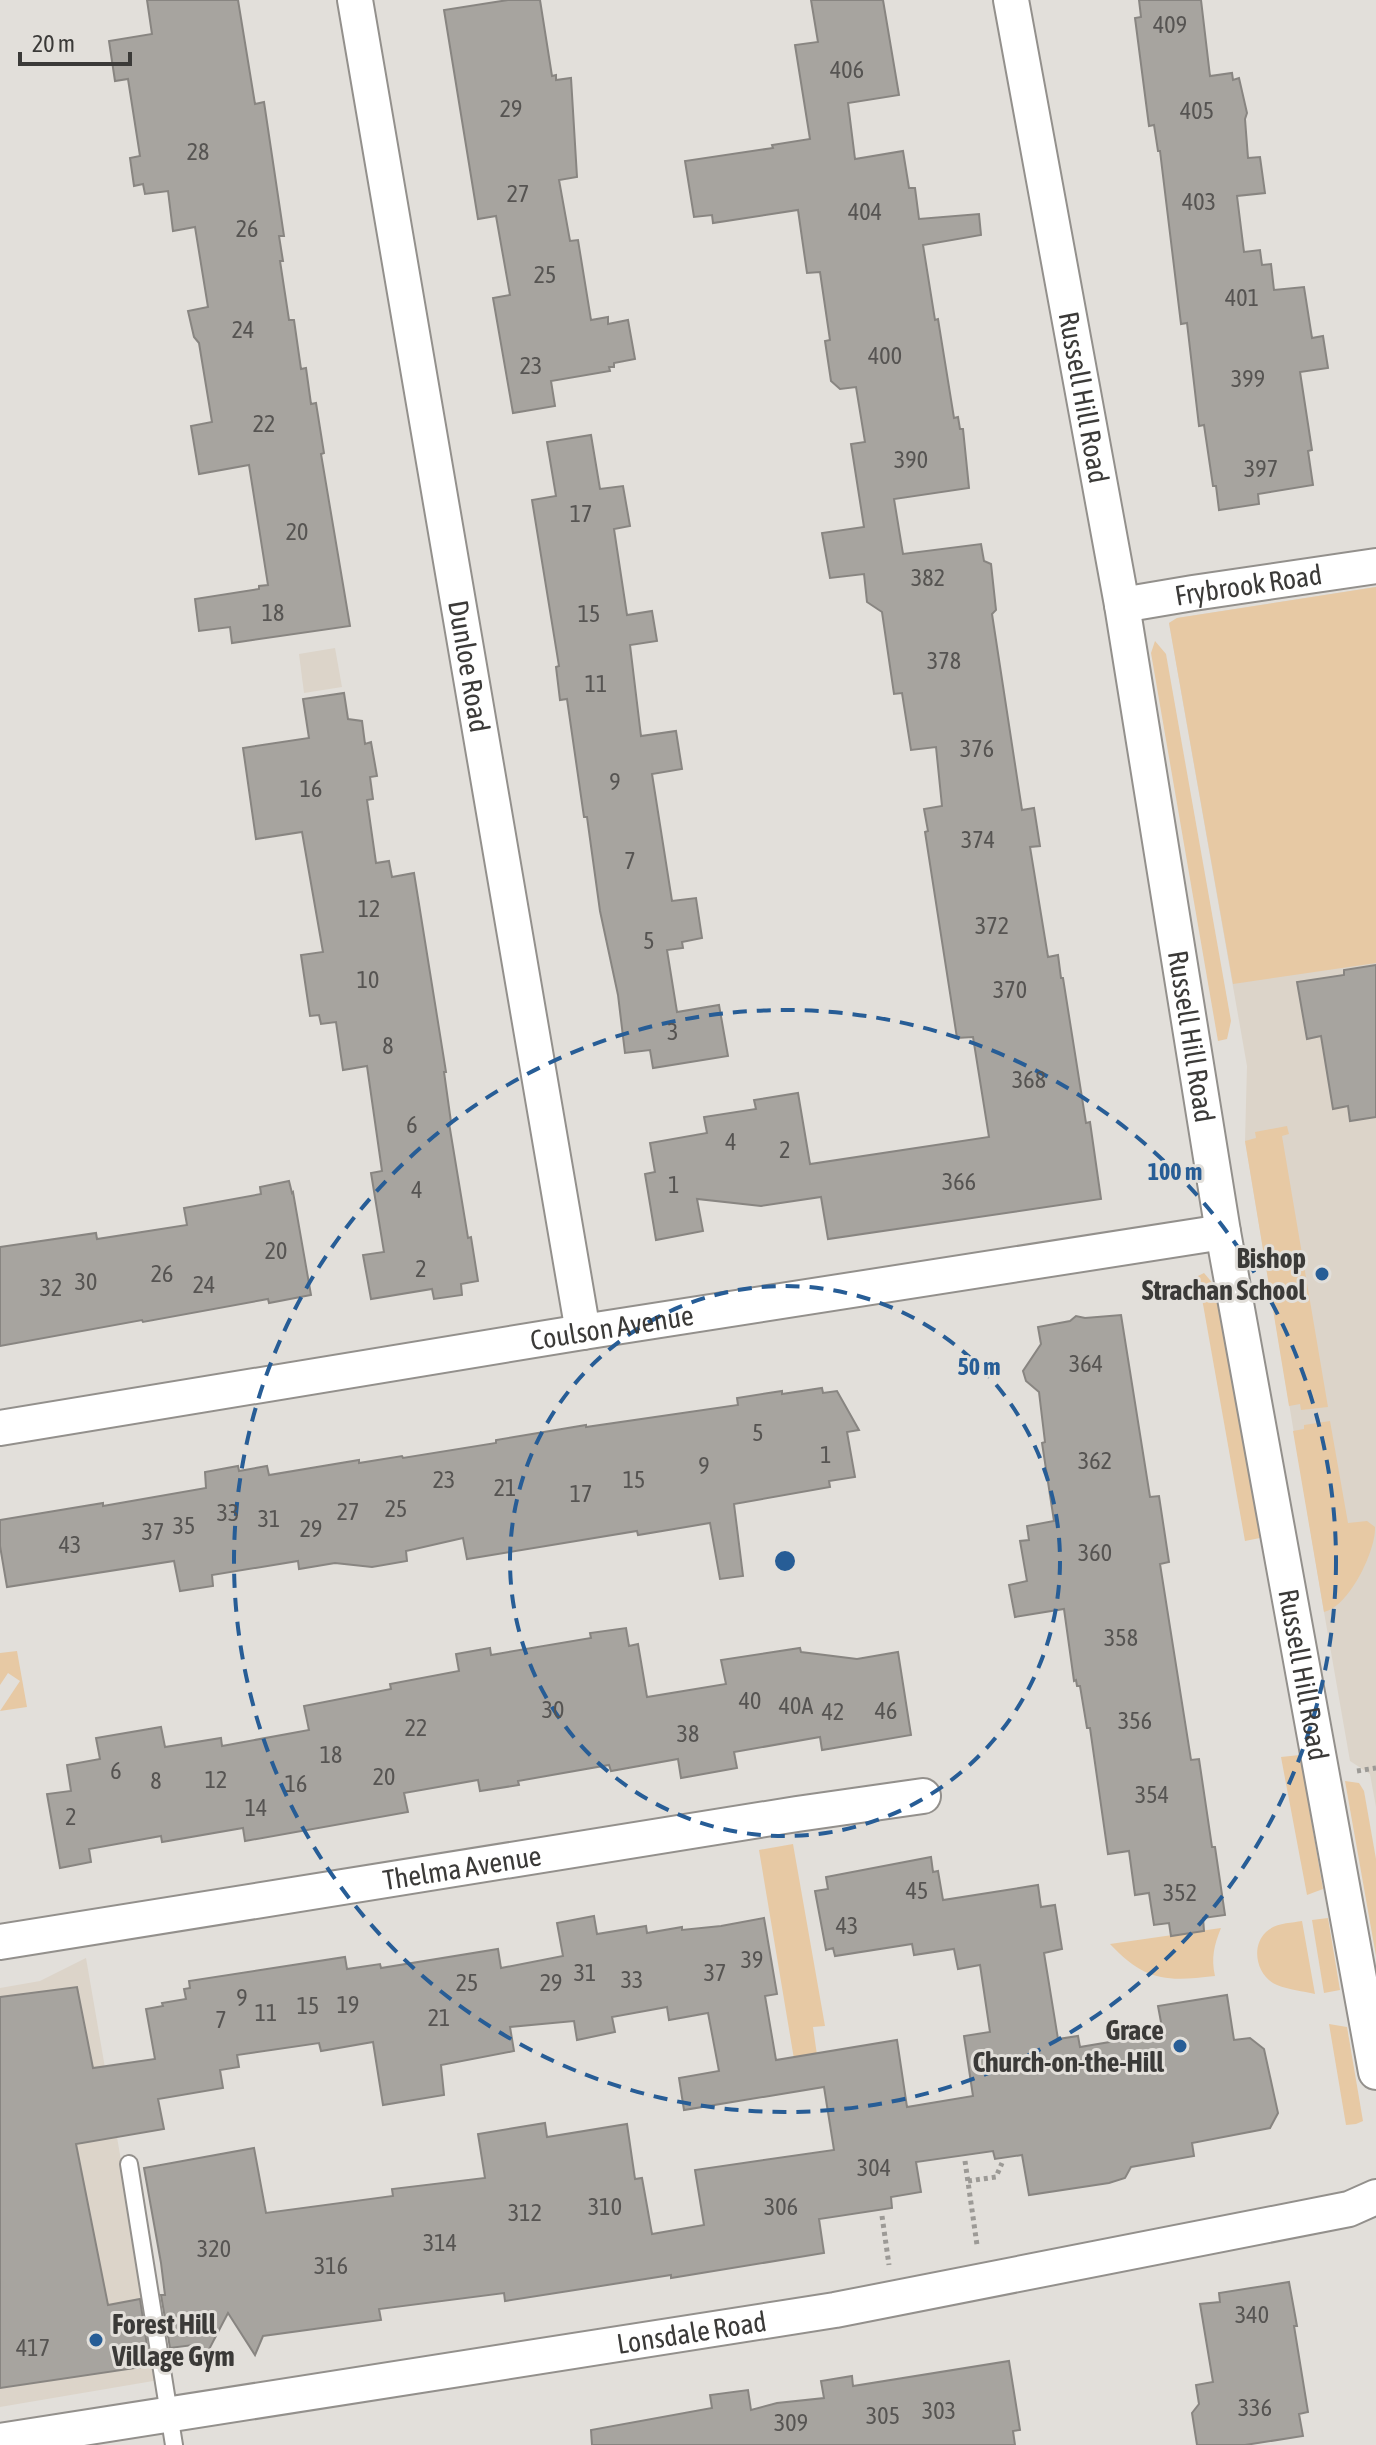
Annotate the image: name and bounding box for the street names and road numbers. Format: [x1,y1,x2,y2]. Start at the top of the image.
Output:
street label: Russell Hill Road [1052,309,1115,486]
street label: Frybrook Road [1173,558,1324,612]
street label: Dunloe Road [442,598,496,735]
street label: Russell Hill Road [1162,948,1221,1125]
street label: Coulson Avenue [528,1299,696,1356]
street label: Russell Hill Road [1272,1586,1335,1763]
street label: Thelma Avenue [381,1839,544,1896]
street label: Lonsdale Road [614,2305,769,2360]

